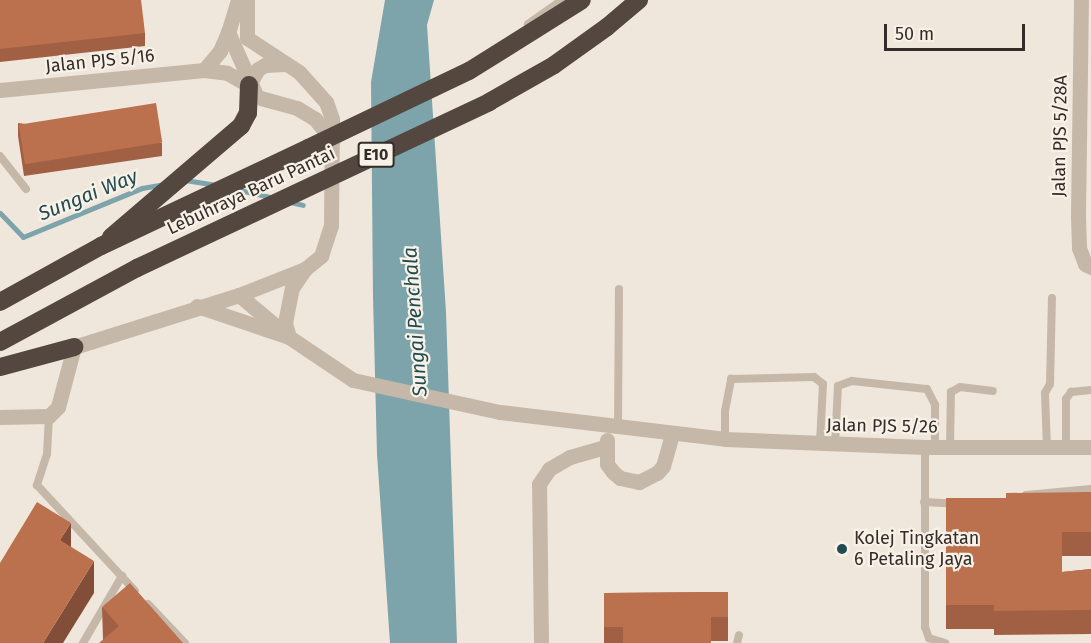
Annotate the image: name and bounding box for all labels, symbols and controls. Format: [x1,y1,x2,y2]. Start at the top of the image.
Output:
scale bar [887,12,1028,50]
text: 50 m [895,23,934,45]
street label: Jalan PJS 5/16 [44,45,156,77]
street label: Jalan PJS 5/28A [1048,75,1072,197]
road number: E10 [356,142,395,168]
street label: Lebuhraya Baru Pantai [164,143,338,239]
water label: Sungai Way [35,164,141,226]
water label: Sungai Penchala [398,246,432,398]
street label: Jalan PJS 5/26 [826,414,938,438]
place label: Kolej Tingkatan 6 Petaling Jaya [854,528,979,570]
marker: Kolej Tingkatan 6 Petaling Jaya [835,542,849,556]

